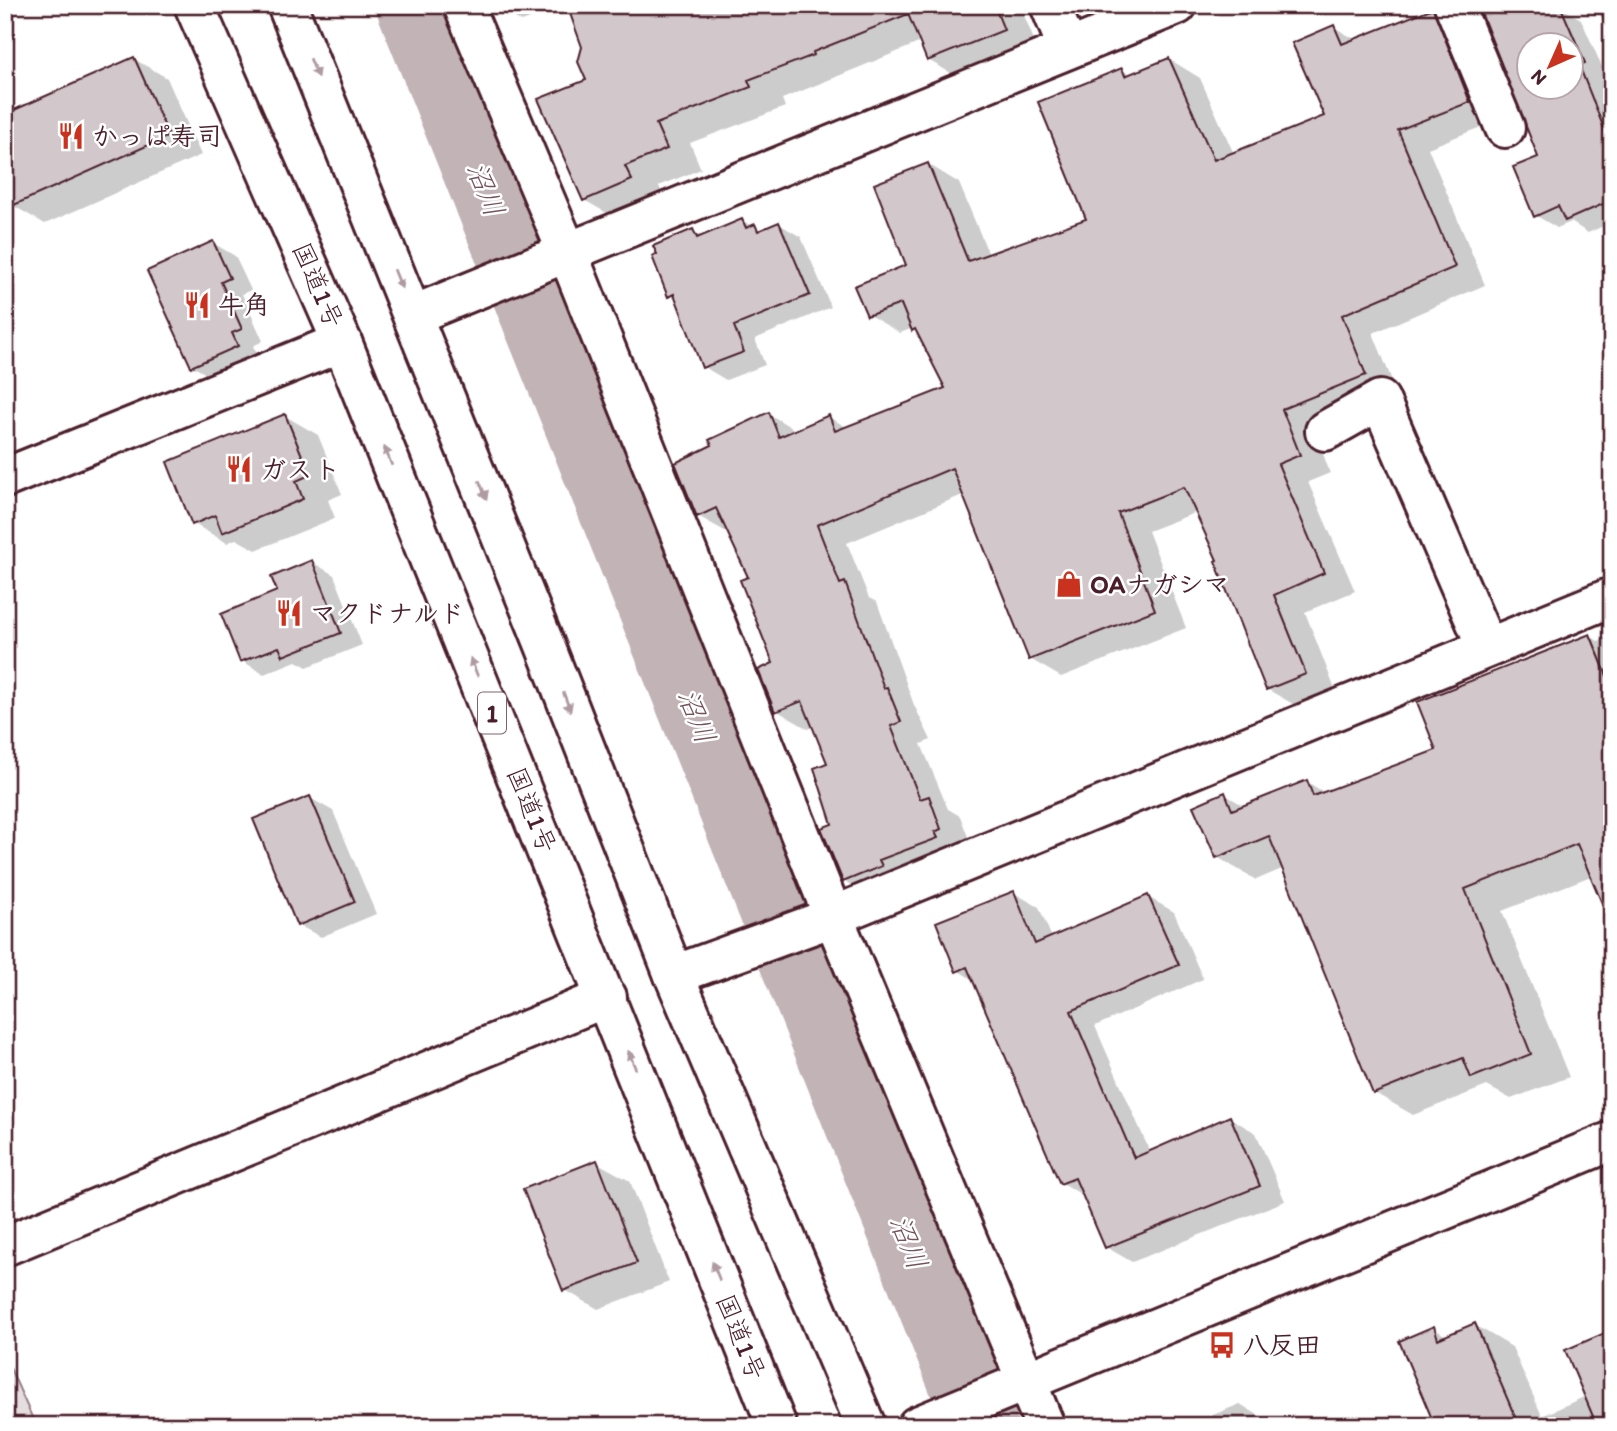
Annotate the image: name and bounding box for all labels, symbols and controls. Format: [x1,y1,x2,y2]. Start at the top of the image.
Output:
north arrow [1516,32,1586,102]
one-way arrow [308,58,319,79]
text: N [1526,65,1551,90]
place label: かっぱ寿司 [92,120,222,152]
restaurant icon: かっぱ寿司 [56,121,86,151]
water label: 沼川 [460,157,512,221]
street label: 国道1号 [286,237,350,333]
one-way arrow [393,269,404,290]
place label: 牛角 [218,289,270,321]
restaurant icon: 牛角 [182,290,212,320]
one-way arrow [383,445,394,466]
place label: ガスト [260,453,341,485]
restaurant icon: ガスト [224,454,254,484]
one-way arrow [478,480,489,501]
place label: OAナガシマ [1090,568,1230,600]
shop icon: OAナガシマ [1054,569,1084,599]
place label: マクドナルド [310,597,465,629]
restaurant icon: マクドナルド [274,598,304,628]
one-way arrow [468,656,479,677]
water label: 沼川 [671,684,723,748]
one-way arrow [562,691,573,712]
road number: 1 [478,692,506,734]
street label: 国道1号 [500,762,564,858]
one-way arrow [626,1049,637,1070]
water label: 沼川 [883,1210,935,1274]
one-way arrow [710,1261,721,1282]
street label: 国道1号 [709,1289,773,1385]
place label: 八反田 [1243,1329,1321,1361]
bus stop icon: 八反田 [1207,1330,1237,1360]

